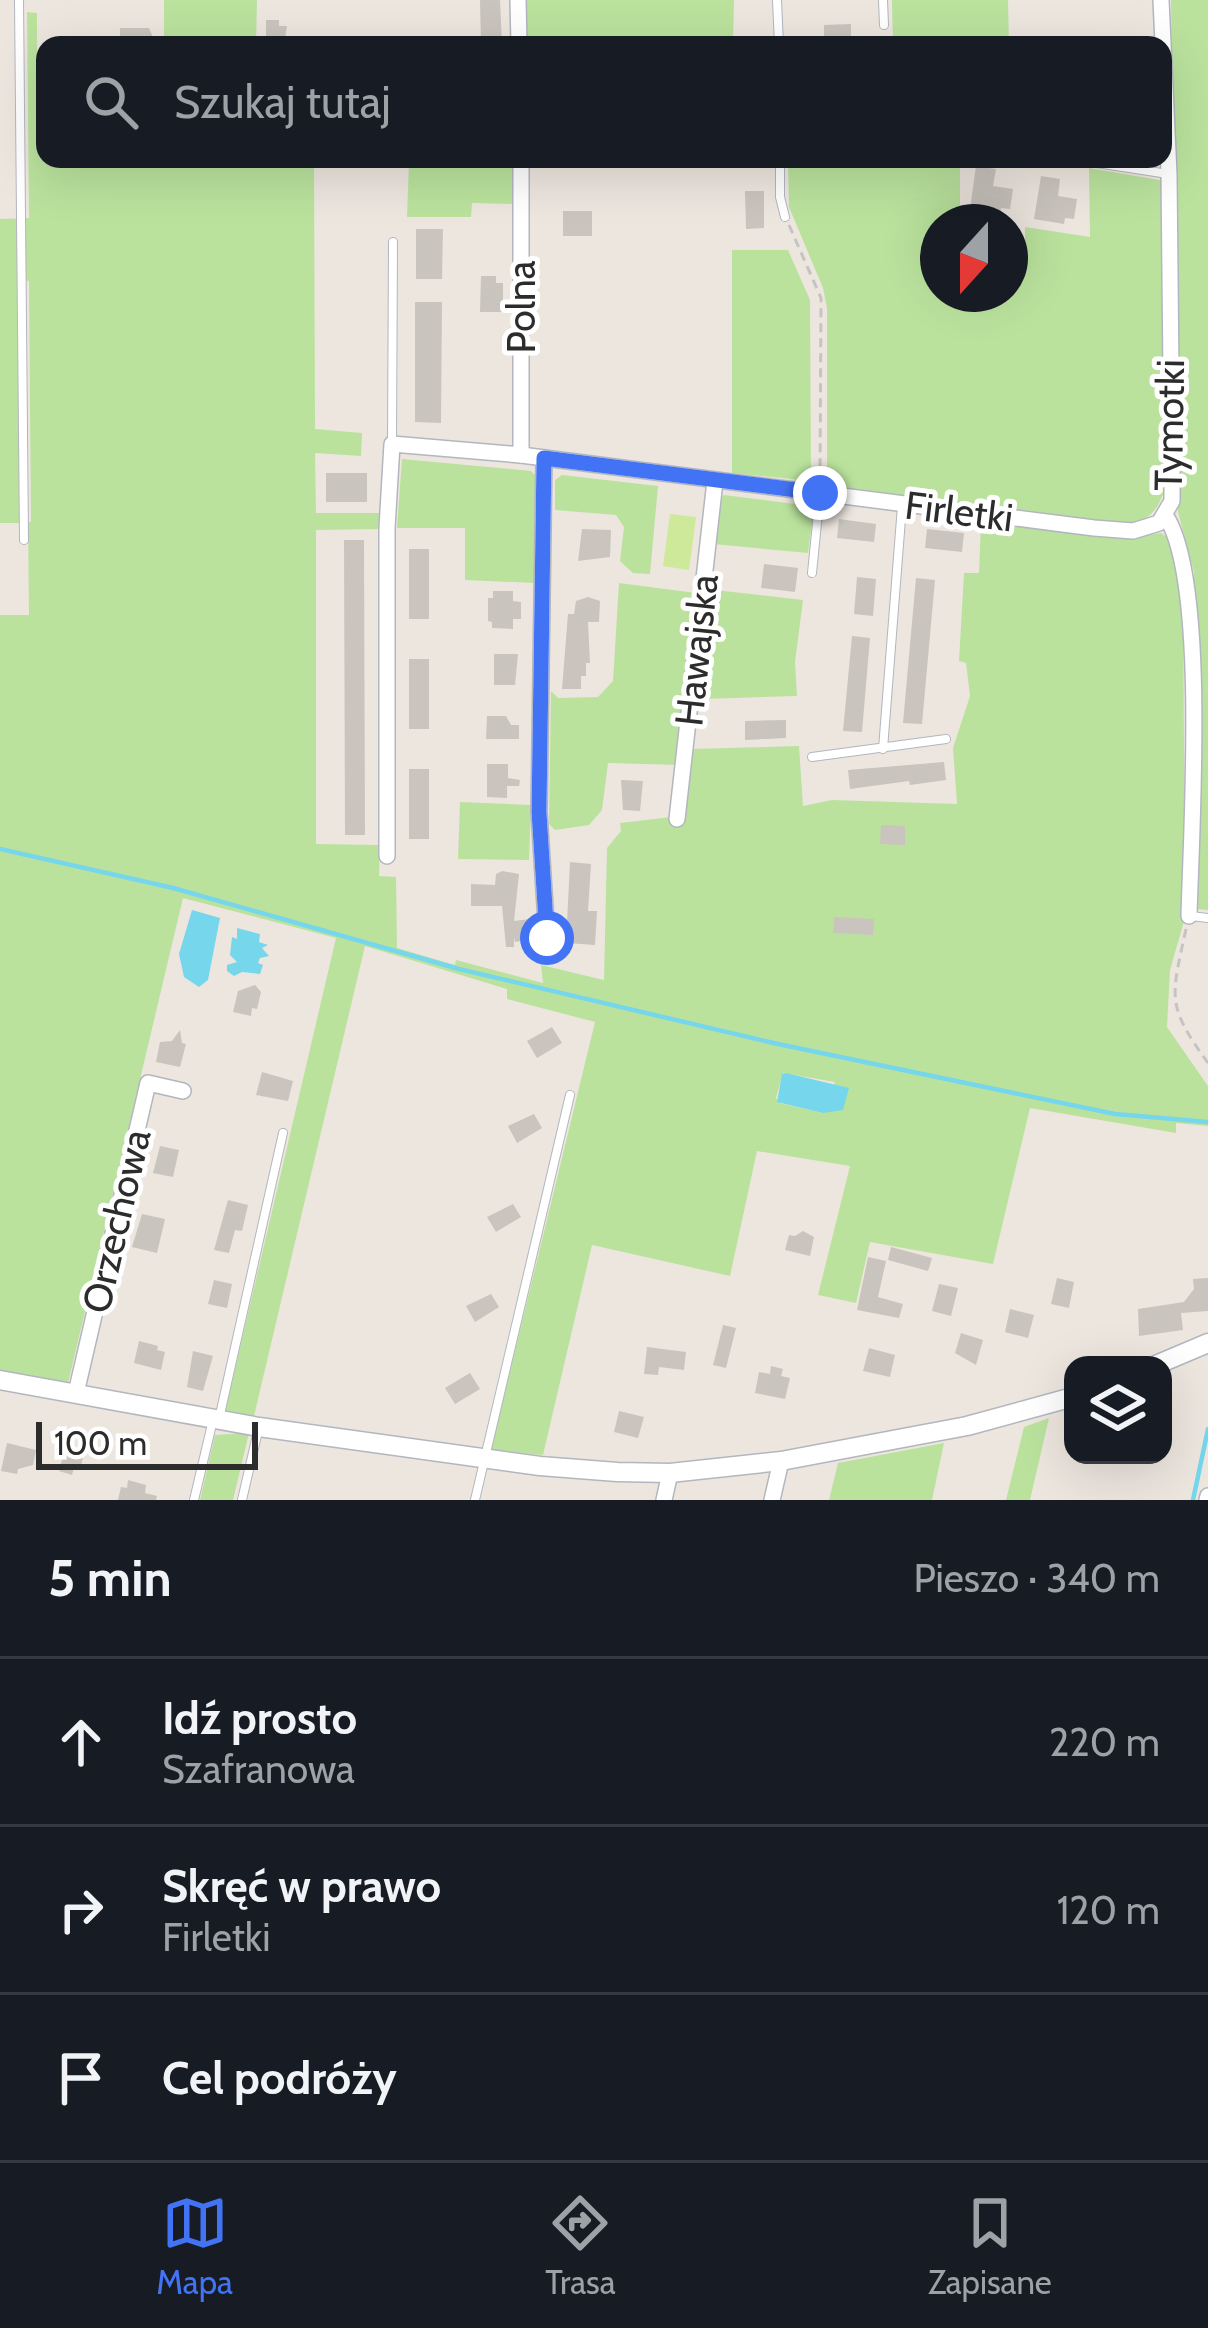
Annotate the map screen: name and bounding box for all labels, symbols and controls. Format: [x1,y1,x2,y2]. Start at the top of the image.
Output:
search box [36,36,1172,168]
icon: search [78,69,144,135]
text: Szukaj tutaj [174,75,391,129]
north arrow [920,204,1028,312]
street label: Polna [497,260,545,353]
street label: Tymotki [1144,359,1194,491]
route end [793,466,847,520]
street label: Firletki [902,481,1016,541]
street label: Hawajska [664,571,728,728]
route start [520,911,574,965]
street label: Orzechowa [72,1124,160,1317]
map controls [1064,1356,1172,1464]
button: layers [1064,1356,1172,1464]
scale bar [36,1416,258,1469]
text: 100 m [54,1423,147,1463]
text: 5 min [48,1547,172,1609]
text: Pieszo · 340 m [913,1554,1160,1602]
text: Idź prosto [162,1691,357,1745]
icon: ahead [48,1709,114,1775]
text: 220 m [1049,1718,1160,1766]
text: Szafranowa [162,1745,355,1793]
text: Skręć w prawo [162,1859,441,1913]
icon: right [48,1877,114,1943]
text: 120 m [1057,1886,1160,1934]
text: Firletki [162,1913,271,1961]
icon: arrive [48,2045,114,2111]
text: Cel podróży [162,2051,397,2105]
tab: Mapa [156,2190,233,2302]
tab: Trasa [545,2190,616,2302]
tab: Zapisane [928,2190,1052,2302]

